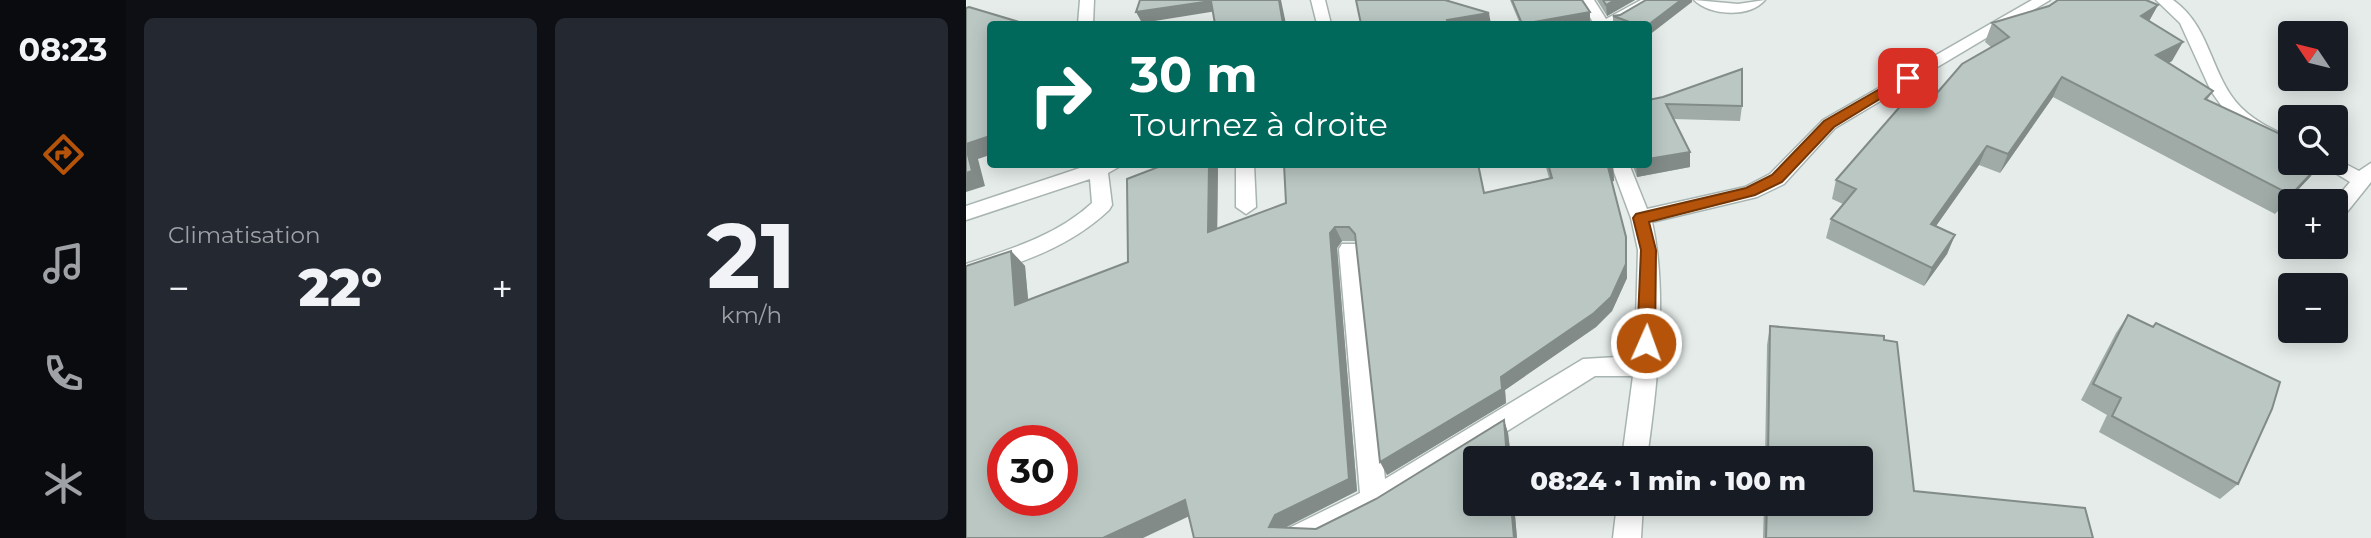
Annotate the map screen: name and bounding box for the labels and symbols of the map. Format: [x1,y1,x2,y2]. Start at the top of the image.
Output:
north arrow [2278,21,2348,91]
pin [1878,48,1938,108]
position arrow [1609,306,1683,380]
speed limit sign: 30 [987,425,1078,516]

